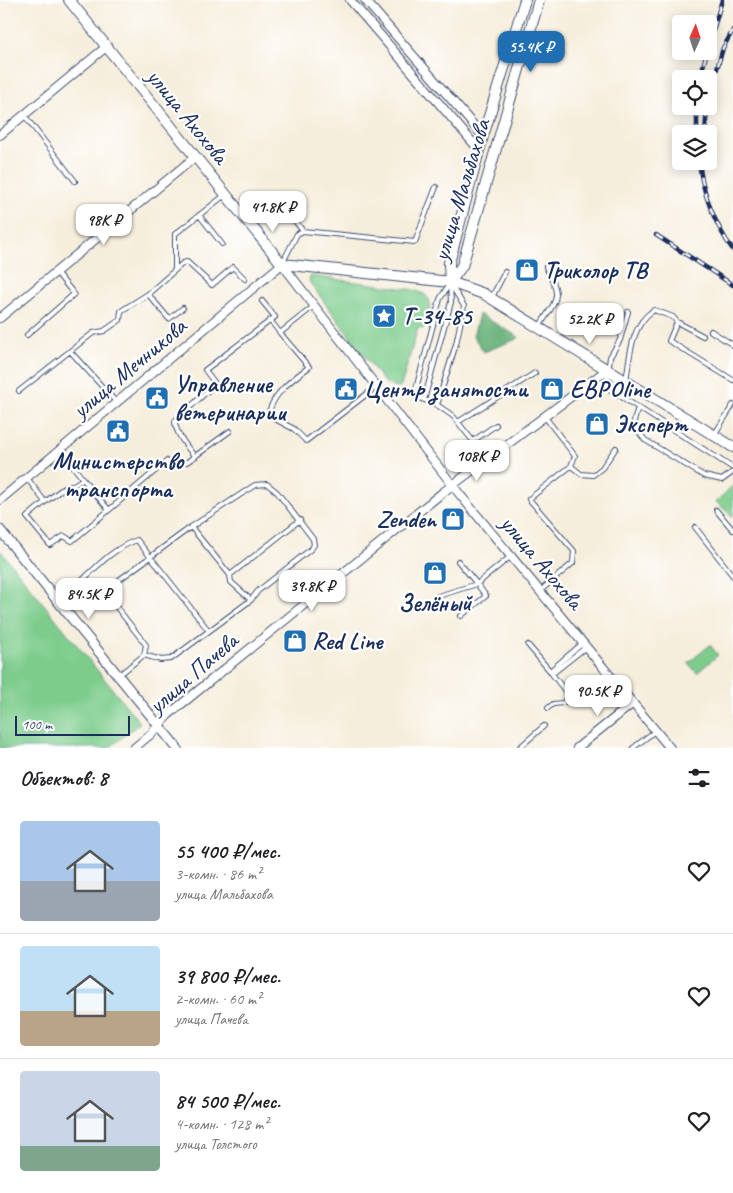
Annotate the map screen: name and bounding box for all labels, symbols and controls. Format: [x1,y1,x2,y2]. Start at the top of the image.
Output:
north arrow [672,15,718,60]
map controls [672,15,717,170]
pin: 55.4K ₽ [485,30,577,73]
text: 55.4K ₽ [509,37,553,57]
street label: улица Ахохова [139,61,237,171]
button: locate [672,70,717,115]
street label: улица Мальбахова [425,114,497,266]
button: layers [672,125,717,170]
pin: 41.8K ₽ [227,190,319,233]
text: 41.8K ₽ [250,197,296,217]
pin: 98K ₽ [69,204,139,246]
text: 98K ₽ [87,210,121,230]
place label: Триколор ТВ [544,255,649,285]
shop icon: Триколор ТВ [514,257,540,283]
place label: Т-34-85 [402,301,474,331]
pin: 52.2K ₽ [544,302,636,345]
place icon: Т-34-85 [371,303,397,329]
text: 52.2K ₽ [568,309,612,329]
street label: улица Мечникова [64,310,194,426]
place label: Управление ветеринарии [174,369,288,427]
place label: Центр занятости [364,374,529,405]
place label: ЕВРОline [570,374,652,404]
public building icon: Центр занятости [333,376,359,402]
shop icon: ЕВРОline [539,376,565,402]
public building icon: Управление ветеринарии [144,385,170,411]
place label: Эксперт [614,409,689,439]
shop icon: Эксперт [584,411,610,437]
public building icon: Министерство транспорта [105,418,131,444]
pin: 108K ₽ [436,440,518,482]
place label: Министерство транспорта [53,446,186,504]
text: 108K ₽ [456,446,498,466]
place label: Zenden [377,504,438,534]
shop icon: Zenden [440,506,466,532]
street label: улица Ахохова [493,507,592,617]
shop icon: Зелёный [422,560,448,586]
pin: 39.8K ₽ [266,570,358,612]
text: 39.8K ₽ [290,576,334,596]
pin: 84.5K ₽ [43,578,135,620]
text: 84.5K ₽ [67,584,111,604]
place label: Зелёный [399,588,473,618]
street label: улица Пачева [140,624,246,721]
place label: Red Line [312,626,384,656]
shop icon: Red Line [282,628,308,654]
pin: 90.5K ₽ [552,674,644,717]
text: 90.5K ₽ [576,681,620,701]
scale bar [15,713,130,736]
text: 100 m [22,716,52,733]
icon: filters [685,764,713,792]
text: Объектов: 8 [20,765,108,791]
text: 55 400 ₽/мес. [175,838,280,864]
icon: home [60,841,120,901]
icon: heart [685,857,713,885]
text: 3-комн. · 86 m² [175,864,261,884]
text: улица Мальбахова [175,884,273,904]
text: 39 800 ₽/мес. [175,963,280,989]
icon: home [60,966,120,1026]
icon: heart [685,982,713,1010]
text: 2-комн. · 60 m² [175,989,261,1009]
text: улица Пачева [175,1009,248,1029]
text: 84 500 ₽/мес. [175,1088,280,1114]
icon: home [60,1091,120,1151]
icon: heart [685,1107,713,1135]
text: 4-комн. · 128 m² [175,1114,268,1134]
text: улица Толстого [175,1134,257,1154]

